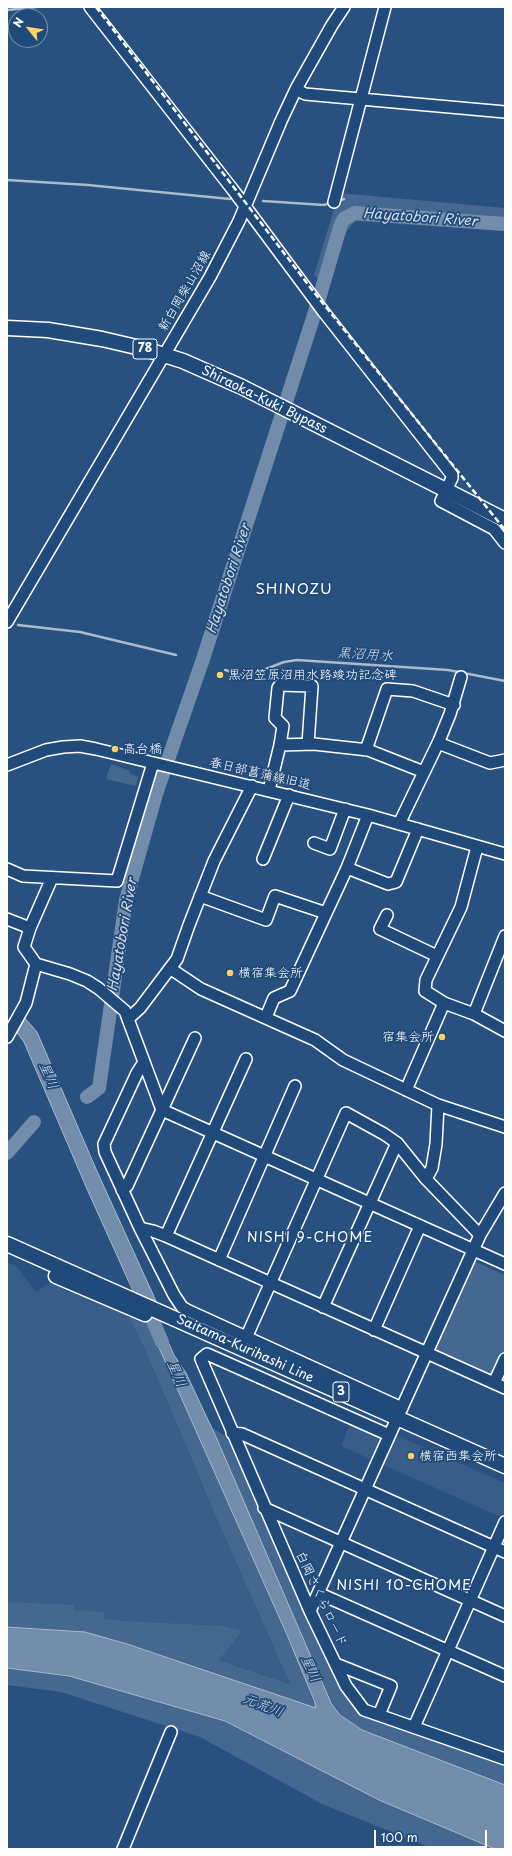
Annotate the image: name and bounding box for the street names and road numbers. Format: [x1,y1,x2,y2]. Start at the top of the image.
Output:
street label: 新白岡柴山沼線 [155,248,215,334]
road number: 78 [133,339,157,359]
street label: Shiraoka-Kuki Bypass [199,363,329,437]
street label: 春日部菖蒲線旧道 [208,755,312,793]
street label: Saitama-Kurihashi Line [174,1312,316,1386]
road number: 3 [333,1382,349,1402]
street label: 白岡さくらロード [292,1549,350,1649]

